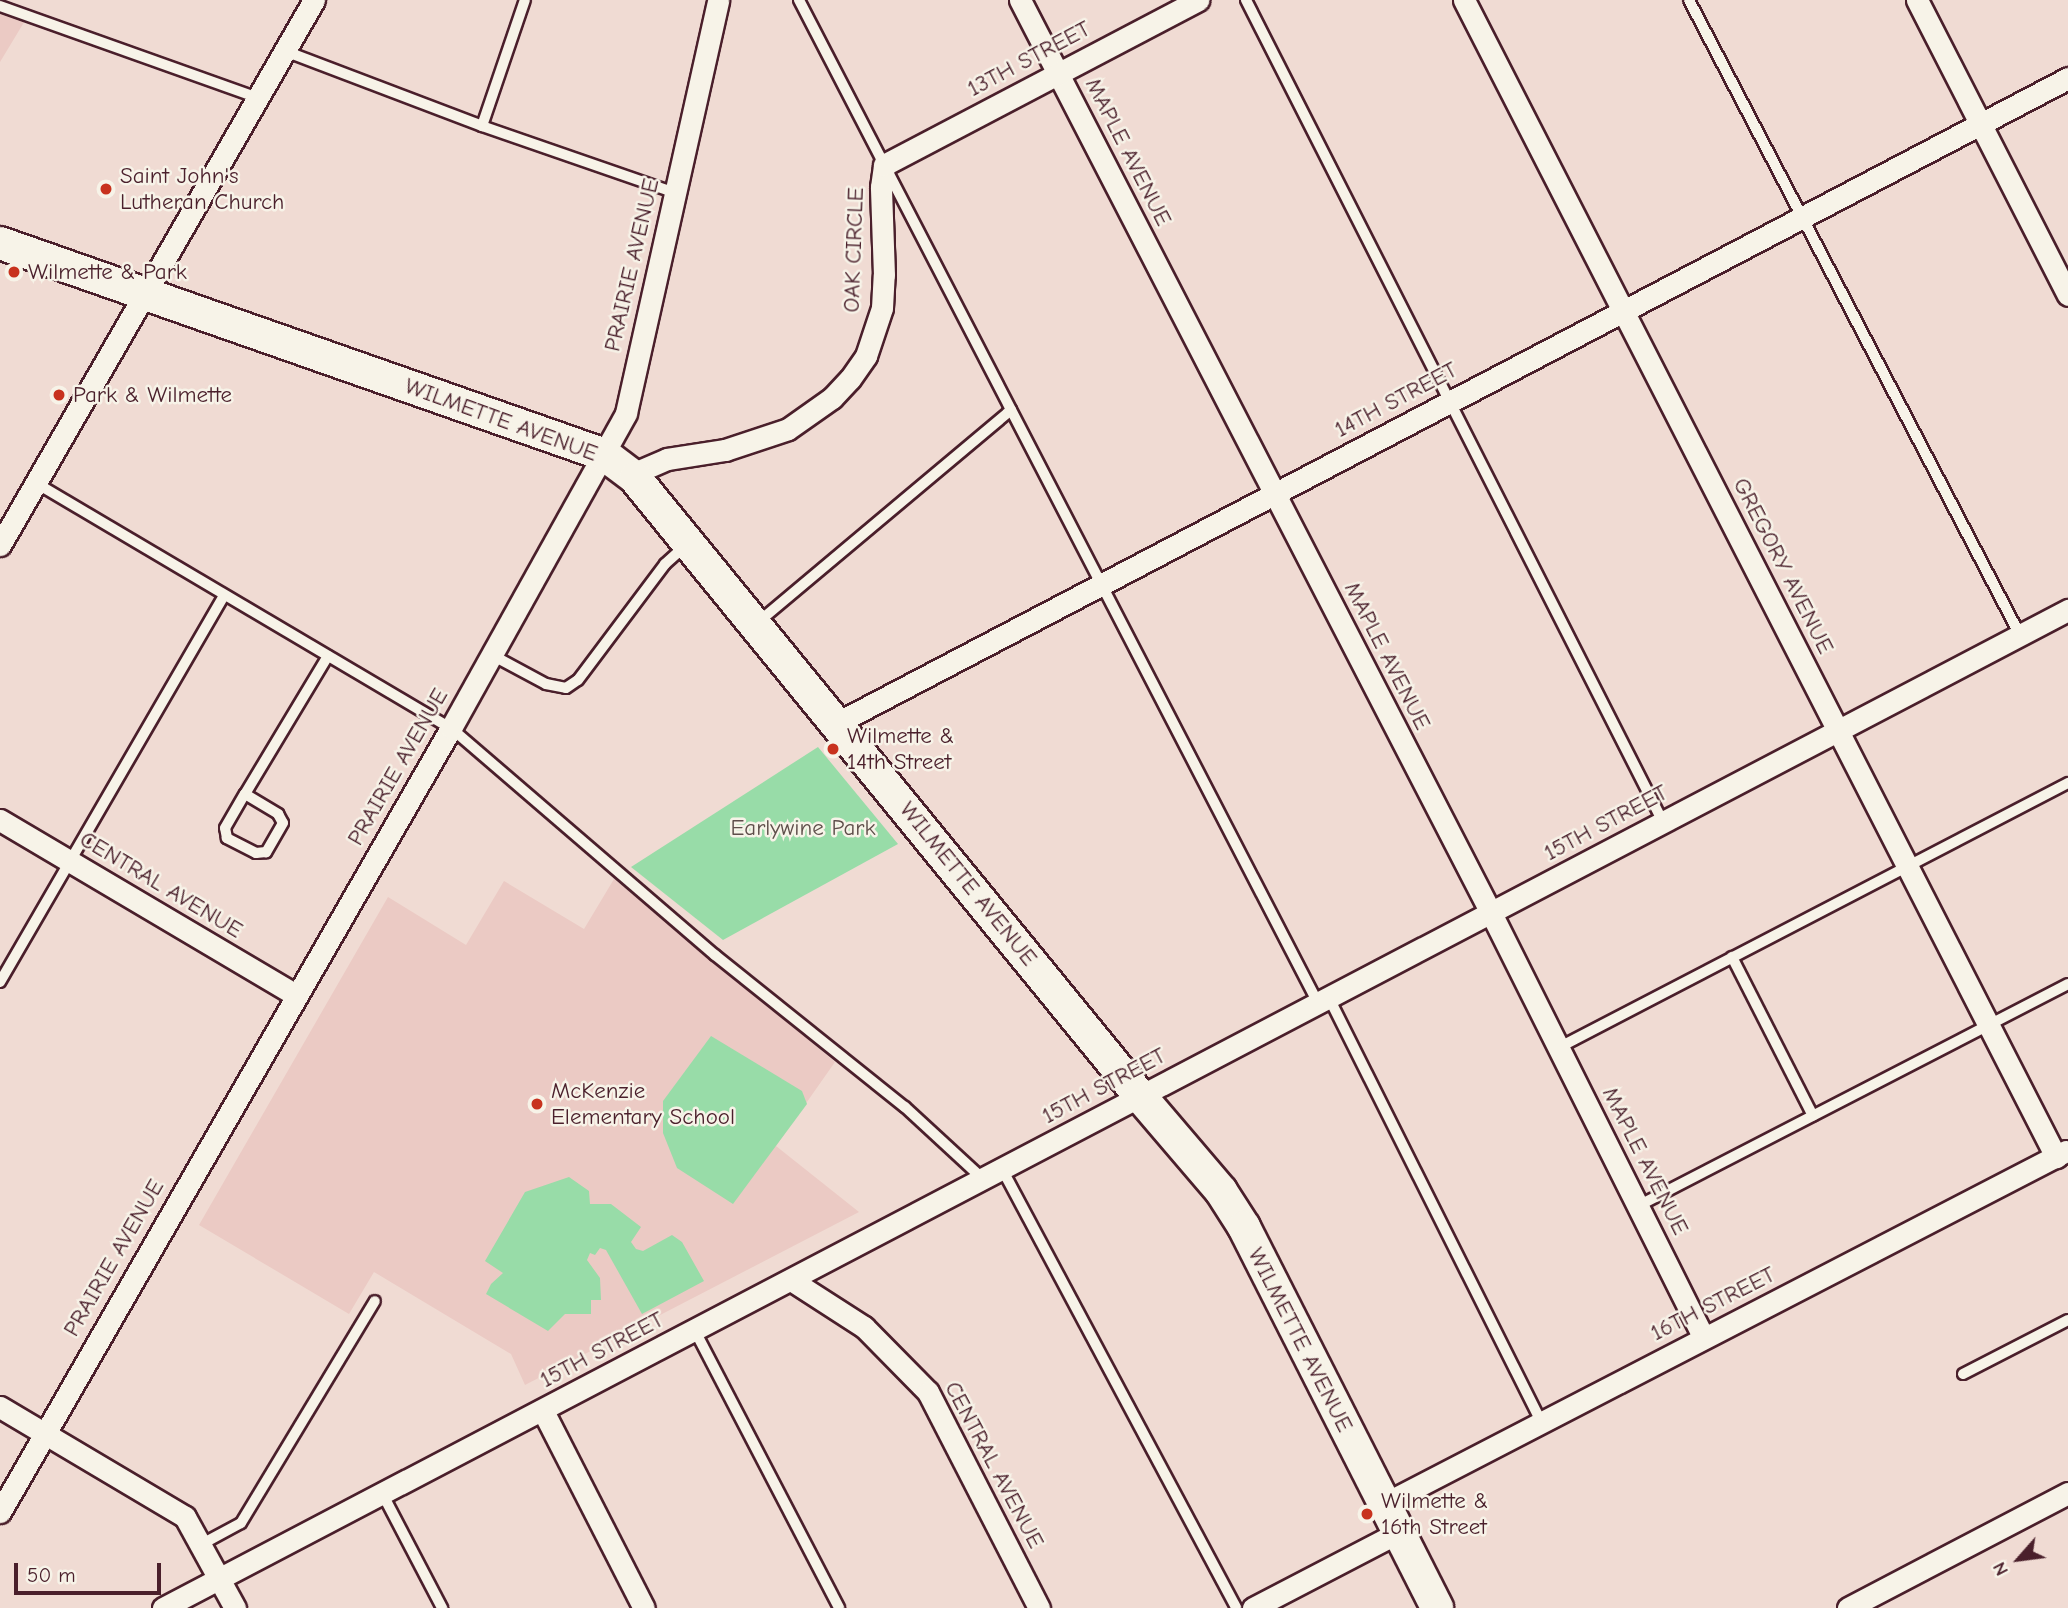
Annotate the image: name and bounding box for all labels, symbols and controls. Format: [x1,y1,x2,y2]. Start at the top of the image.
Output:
street label: 13TH STREET [963,15,1095,103]
street label: MAPLE AVENUE [1079,74,1177,230]
place label: Saint John's Lutheran Church [120,162,284,216]
street label: PRAIRIE AVENUE [599,176,665,354]
marker: Saint John's Lutheran Church [98,181,114,197]
street label: OAK CIRCLE [838,187,870,313]
place label: Wilmette & Park [28,258,187,286]
marker: Wilmette & Park [6,264,22,280]
street label: 14TH STREET [1330,356,1462,444]
street label: WILMETTE AVENUE [401,372,601,468]
place label: Park & Wilmette [73,381,232,409]
marker: Park & Wilmette [51,387,67,403]
street label: GREGORY AVENUE [1727,473,1839,659]
street label: MAPLE AVENUE [1338,578,1436,734]
street label: PRAIRIE AVENUE [342,684,454,850]
place label: Wilmette & 14th Street [847,722,954,776]
marker: Wilmette & 14th Street [825,741,841,757]
street label: 15TH STREET [1539,779,1673,867]
street label: WILMETTE AVENUE [893,796,1043,972]
park label: Earlywine Park [730,814,876,842]
street label: CENTRAL AVENUE [75,826,247,944]
street label: 15TH STREET [1037,1042,1171,1130]
place label: McKenzie Elementary School [551,1077,735,1131]
street label: MAPLE AVENUE [1596,1083,1694,1239]
marker: McKenzie Elementary School [529,1096,545,1112]
street label: PRAIRIE AVENUE [58,1175,170,1341]
street label: WILMETTE AVENUE [1242,1243,1358,1437]
street label: 16TH STREET [1646,1261,1780,1347]
street label: 15TH STREET [535,1306,669,1394]
street label: CENTRAL AVENUE [938,1377,1050,1553]
place label: Wilmette & 16th Street [1381,1487,1488,1541]
marker: Wilmette & 16th Street [1359,1506,1375,1522]
north arrow [1984,1524,2054,1594]
scale bar [18,1548,164,1592]
text: N [1988,1558,2013,1580]
text: 50 m [27,1563,76,1587]

